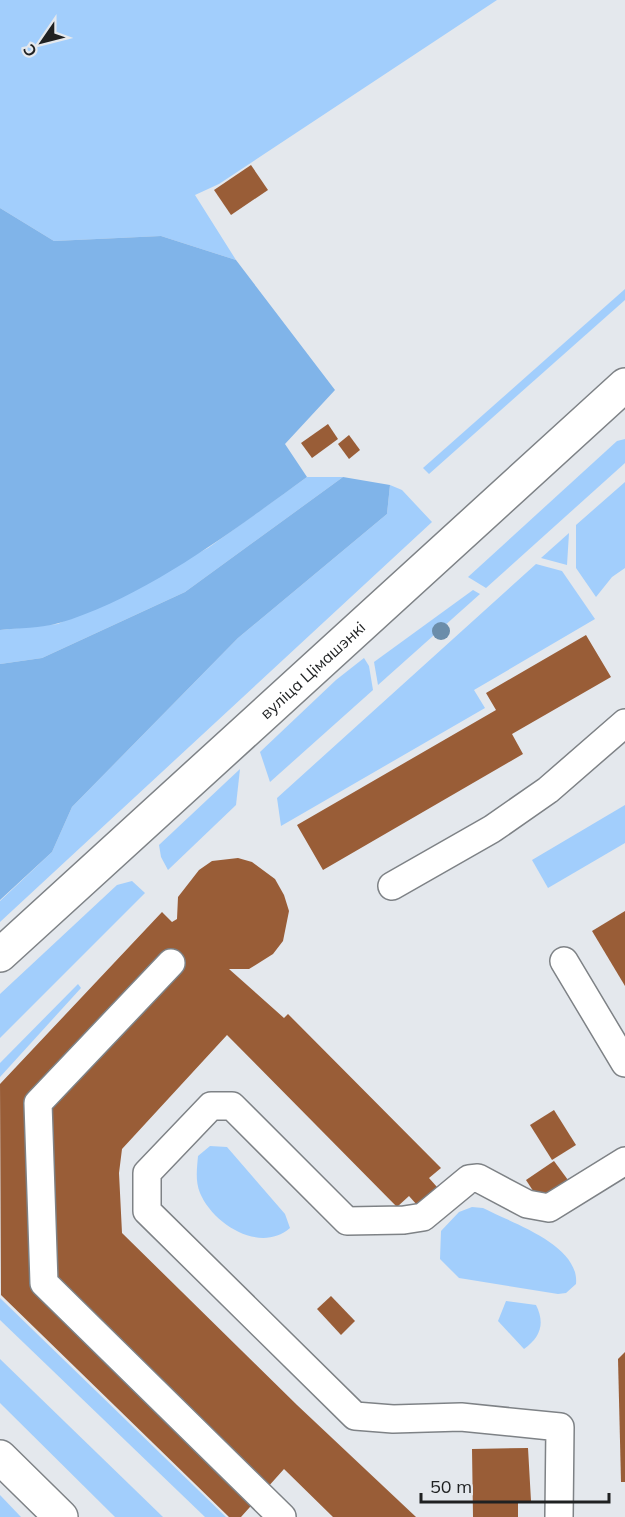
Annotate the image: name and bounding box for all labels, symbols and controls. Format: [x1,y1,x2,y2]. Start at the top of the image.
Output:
north arrow [12,12,72,72]
text: С [18,40,41,61]
street label: вуліца Цімашэнкі [256,617,369,723]
scale bar [421,1466,608,1504]
text: 50 m [430,1475,472,1498]

